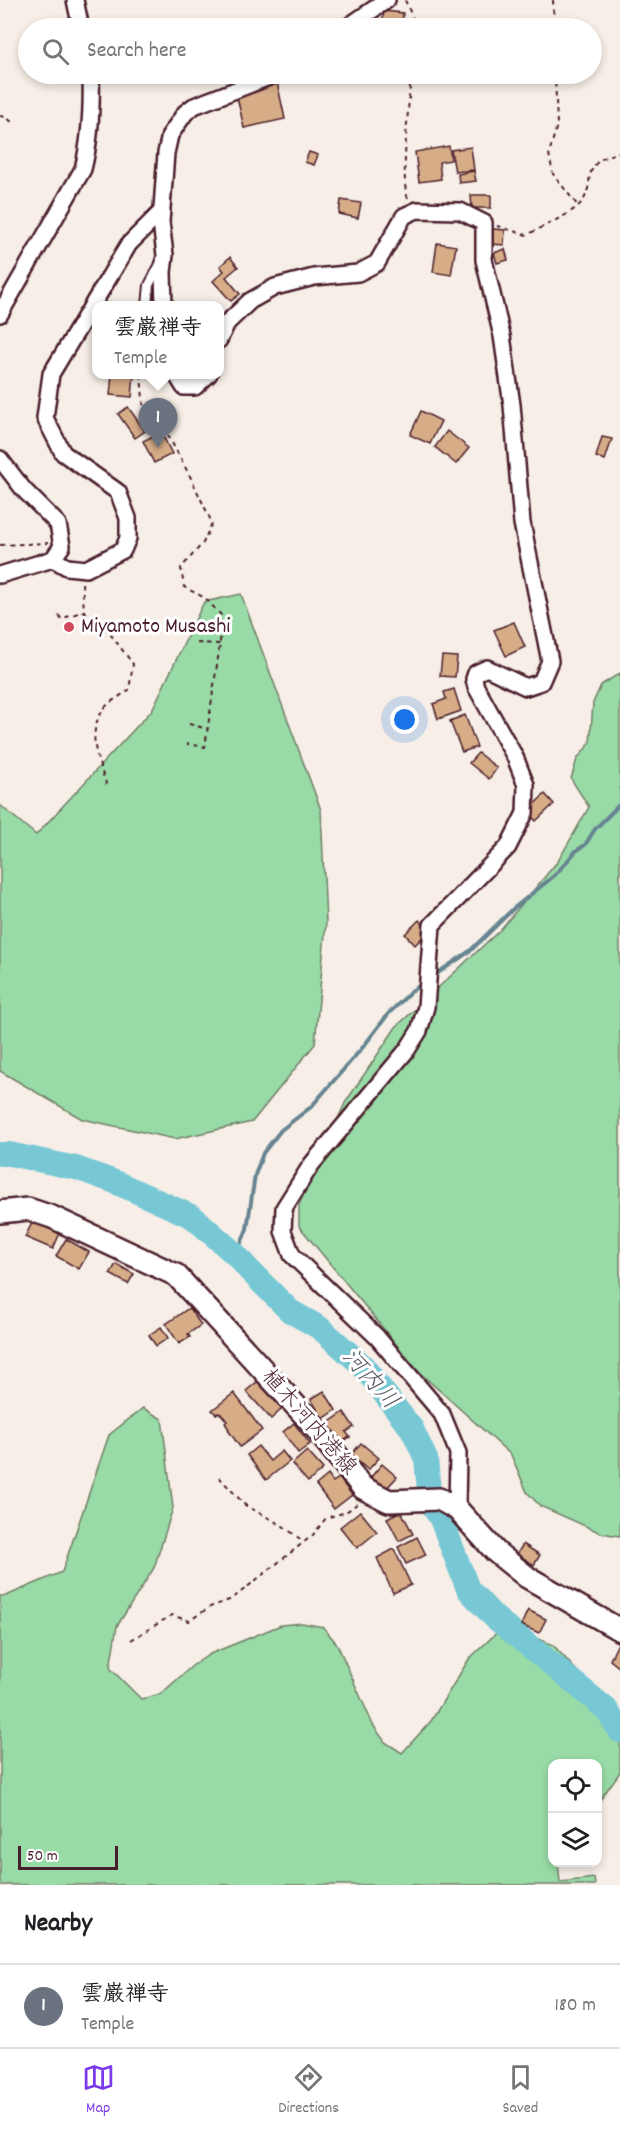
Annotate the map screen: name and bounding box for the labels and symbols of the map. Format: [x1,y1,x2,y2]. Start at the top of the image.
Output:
pin: 1 [138,398,178,448]
place label: Miyamoto Musashi [81,612,230,643]
marker: Miyamoto Musashi [62,620,76,634]
your location [390,705,419,734]
water label: 河内川 [332,1342,406,1418]
street label: 植木河内港線 [253,1363,363,1483]
scale bar [18,1843,118,1870]

